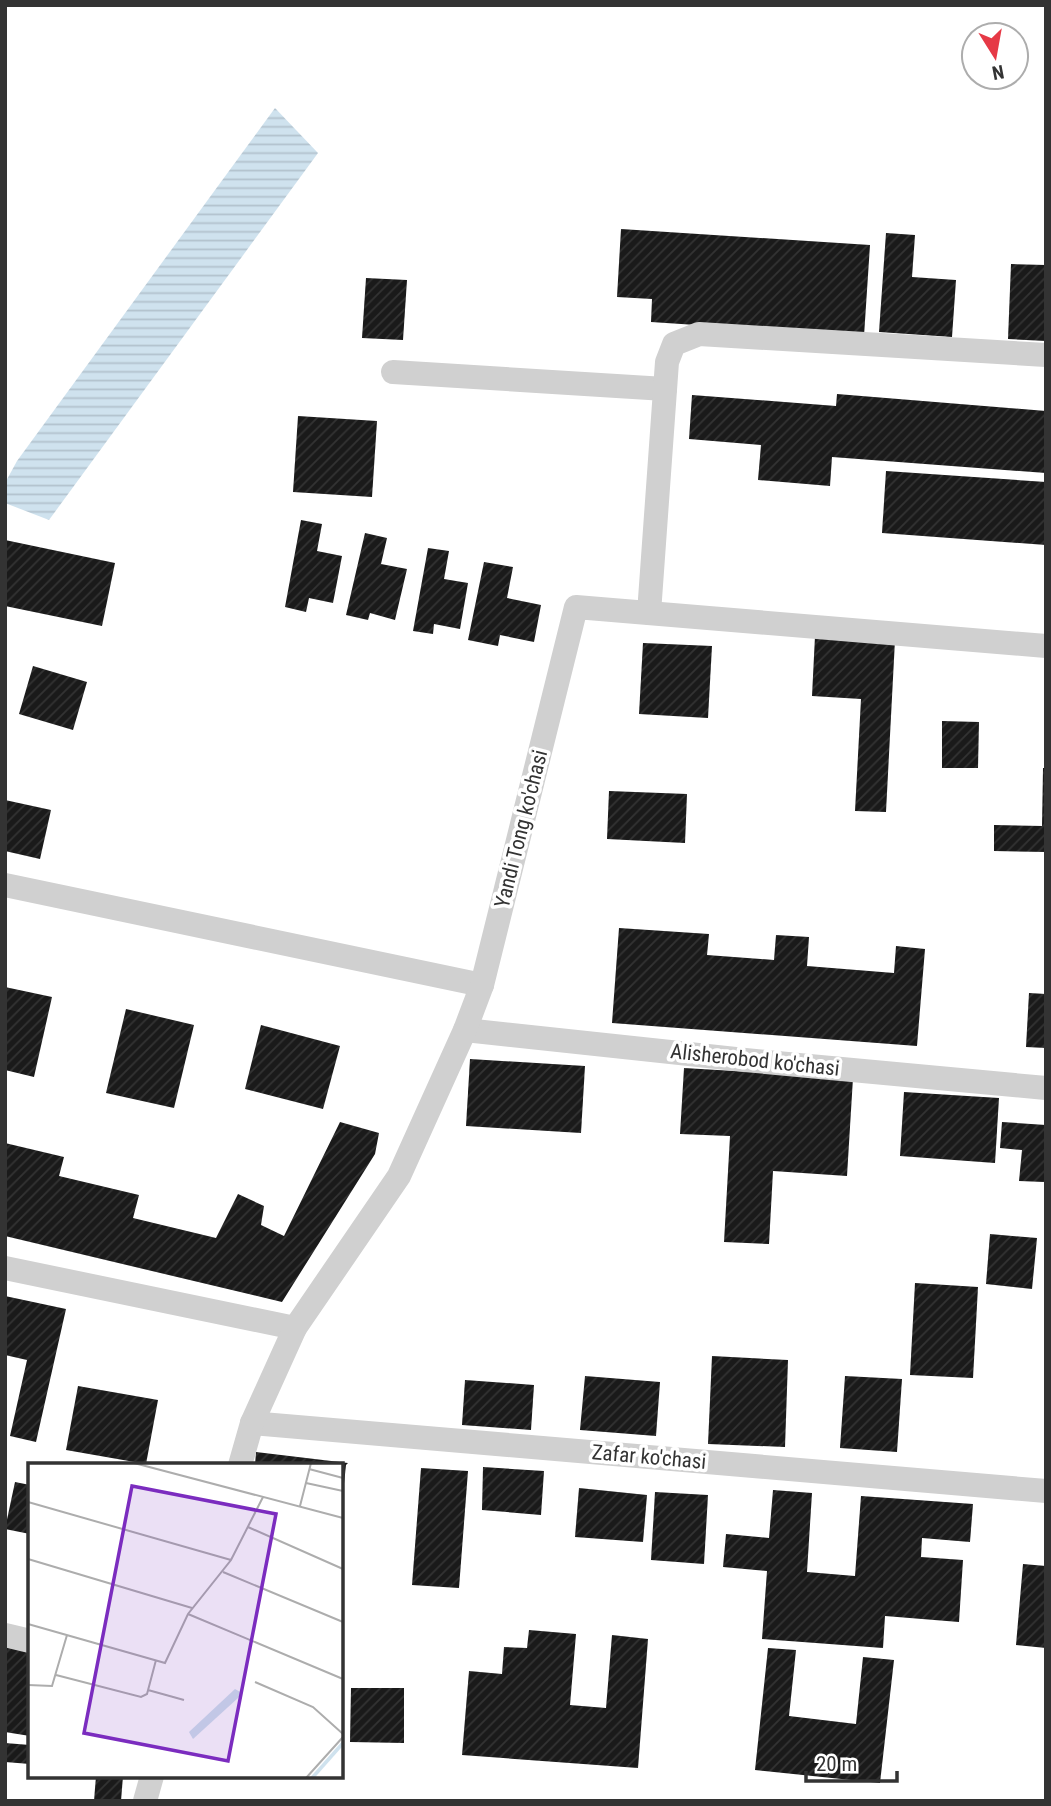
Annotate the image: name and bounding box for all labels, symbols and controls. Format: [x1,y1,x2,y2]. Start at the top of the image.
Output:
north arrow [960,21,1030,91]
text: N [990,60,1006,85]
street label: Yandi Tong ko'chasi [490,748,552,910]
street label: Alisherobod ko'chasi [669,1039,841,1081]
street label: Zafar ko'chasi [591,1440,707,1474]
inset map [28,1463,343,1778]
scale bar [806,1740,897,1784]
text: 20 m [816,1752,857,1776]

